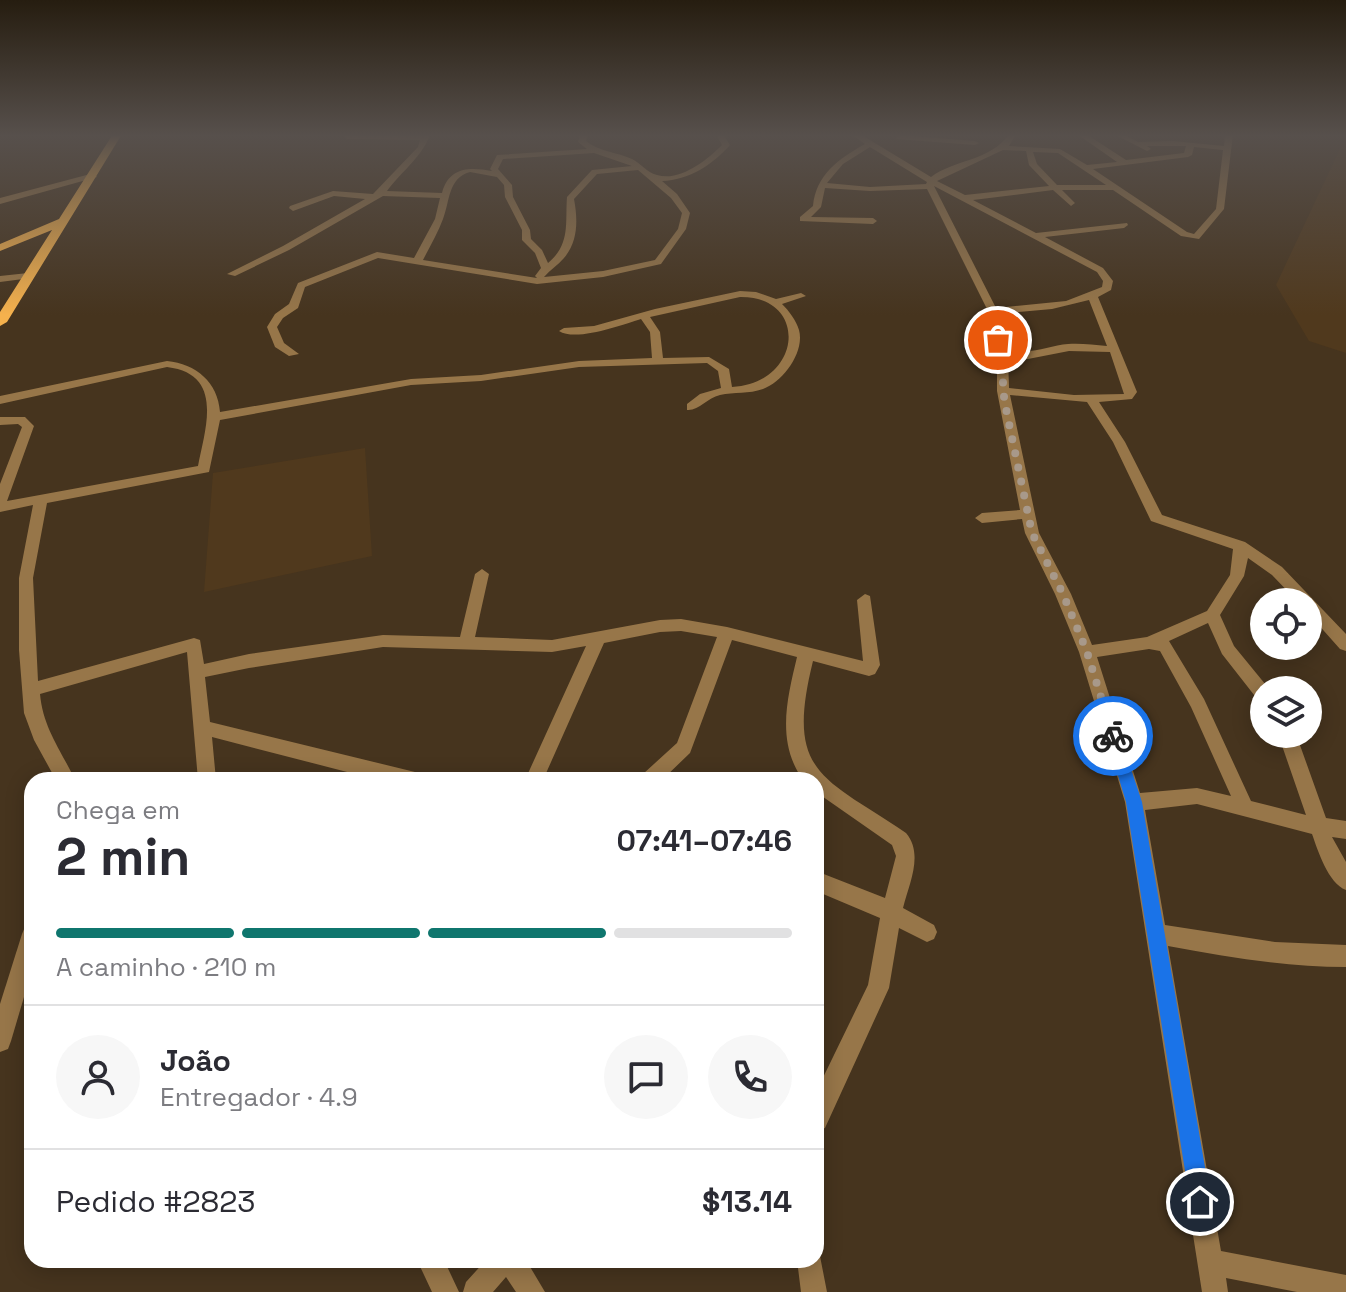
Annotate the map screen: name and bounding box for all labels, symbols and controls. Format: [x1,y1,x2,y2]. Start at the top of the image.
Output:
pin [964,306,1032,374]
icon: bag [976,318,1020,362]
map controls [1250,588,1322,748]
button: locate [1250,588,1322,660]
button: layers [1250,676,1322,748]
courier [1073,696,1153,776]
icon: bike [1091,714,1135,758]
text: Chega em [56,793,180,827]
text: 07:41–07:46 [617,821,792,860]
text: 2 min [56,824,190,890]
text: A caminho · 210 m [56,950,276,984]
button: person [56,1035,140,1119]
button: chat [604,1035,688,1119]
button: phone [708,1035,792,1119]
text: João [160,1041,231,1080]
text: Entregador · 4.9 [160,1080,358,1114]
pin [1166,1168,1234,1236]
icon: home [1178,1180,1222,1224]
text: Pedido #2823 [56,1182,255,1221]
text: $13.14 [702,1182,792,1221]

